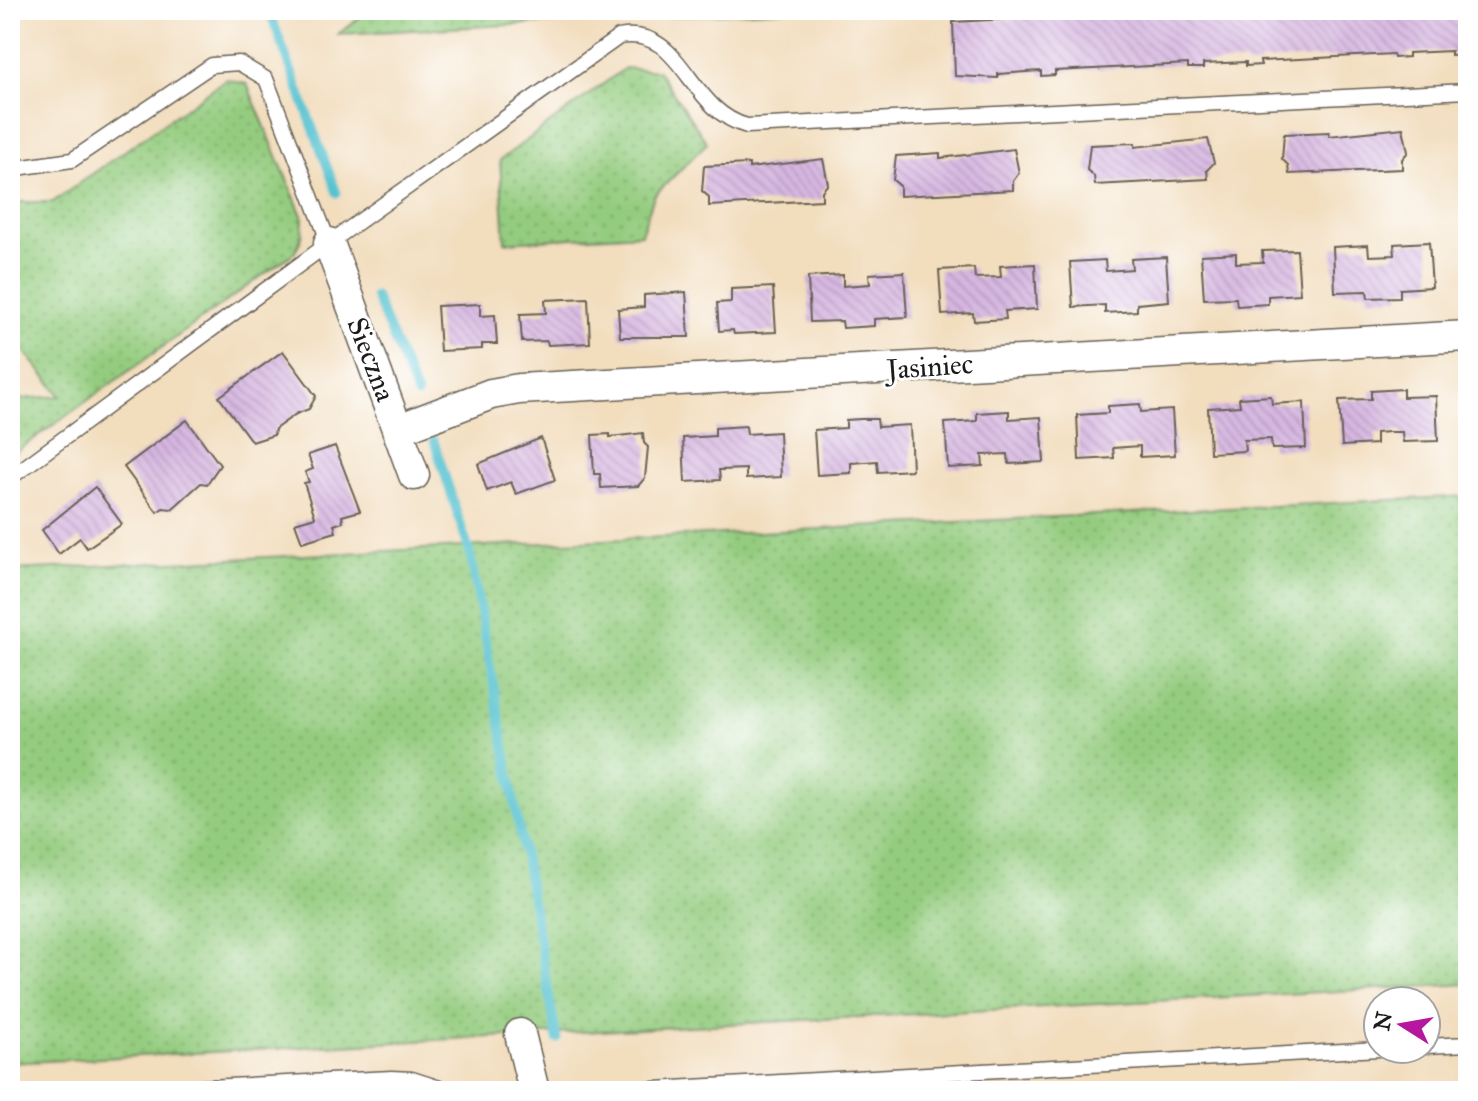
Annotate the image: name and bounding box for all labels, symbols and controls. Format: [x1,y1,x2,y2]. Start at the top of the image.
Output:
street label: Sieczna [340,312,404,406]
street label: Jasiniec [883,346,974,387]
north arrow [1362,985,1442,1065]
text: N [1368,1009,1398,1033]

